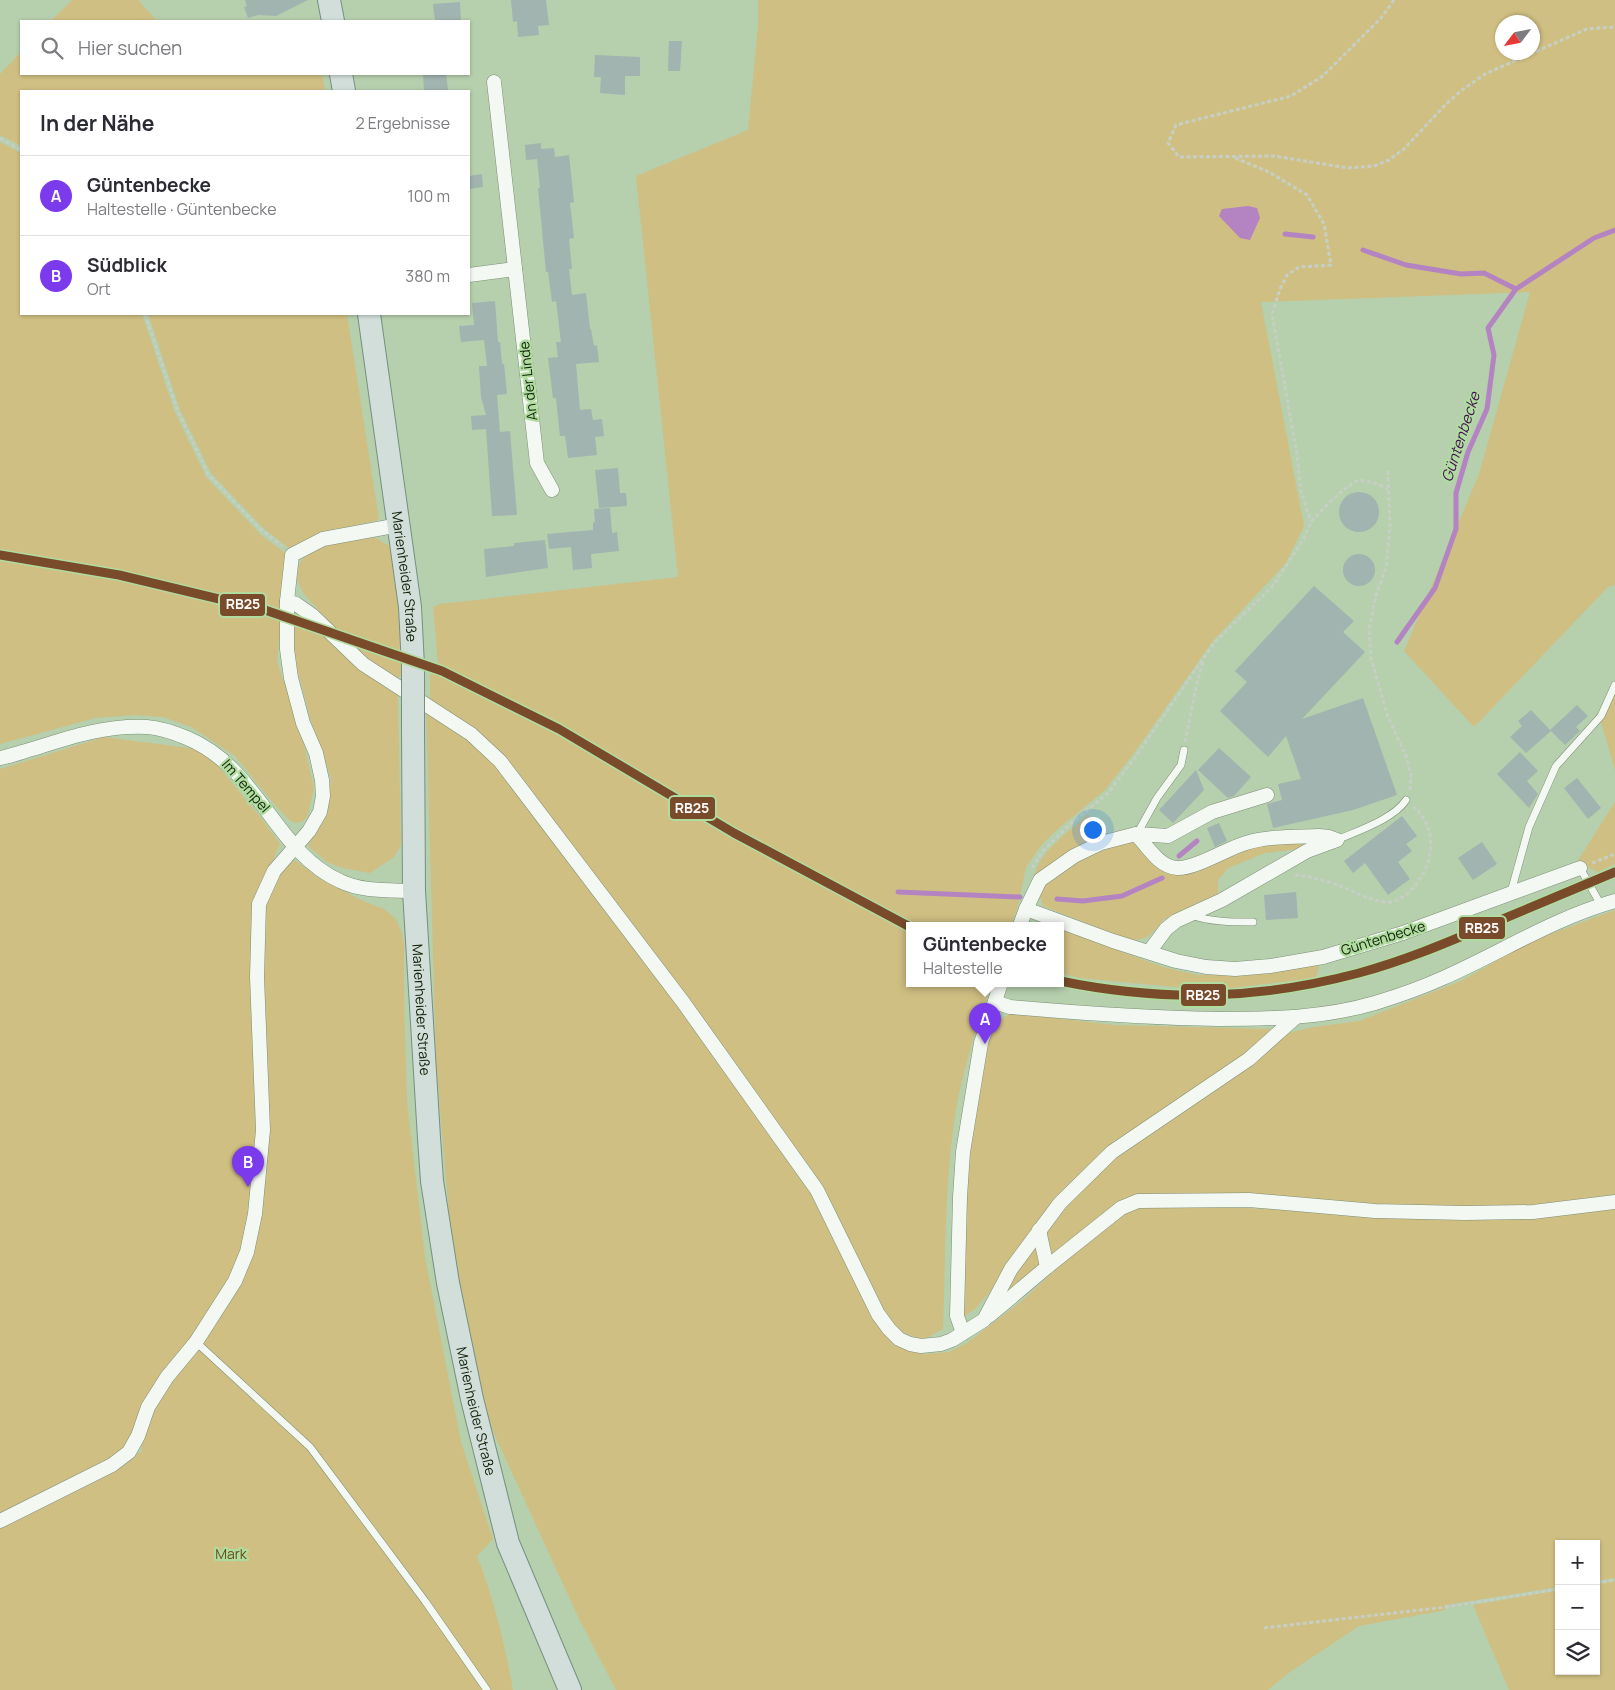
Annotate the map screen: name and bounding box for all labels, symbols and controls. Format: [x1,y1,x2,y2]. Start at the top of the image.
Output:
north arrow [1495,15,1540,60]
search box [20,20,470,75]
icon: search [38,34,66,62]
text: Hier suchen [78,35,182,61]
text: In der Nähe [40,109,154,137]
text: 2 Ergebnisse [355,112,450,134]
text: Güntenbecke [87,172,211,198]
text: A [51,185,61,207]
text: 100 m [407,185,450,207]
text: Haltestelle · Güntenbecke [87,198,277,220]
text: Südblick [87,252,167,278]
text: B [51,265,61,287]
text: 380 m [405,265,450,287]
text: Ort [87,278,111,300]
street label: An der Linde [514,341,541,422]
water label: Güntenbecke [1436,388,1485,485]
street label: Marienheider Straße [388,510,422,642]
line badge: RB25 [219,593,266,617]
text: RB25 [226,594,260,613]
street label: Im Tempel [218,755,275,816]
line badge: RB25 [669,796,716,820]
text: RB25 [675,798,709,817]
your location [1080,817,1106,843]
street label: Güntenbecke [1338,916,1427,959]
line badge: RB25 [1458,916,1506,940]
text: RB25 [1465,918,1499,937]
popup [906,922,1064,987]
text: Güntenbecke [923,931,1047,957]
street label: Marienheider Straße [408,943,435,1076]
text: Haltestelle [923,957,1003,979]
line badge: RB25 [1180,983,1227,1007]
text: RB25 [1186,985,1220,1004]
pin: A [969,1003,1001,1044]
pin: B [232,1146,264,1187]
street label: Marienheider Straße [452,1345,501,1477]
map controls [1555,1540,1600,1675]
button: + [1555,1540,1600,1585]
park label: Mark [215,1544,248,1563]
button: − [1555,1585,1600,1630]
button: layers [1555,1630,1600,1675]

